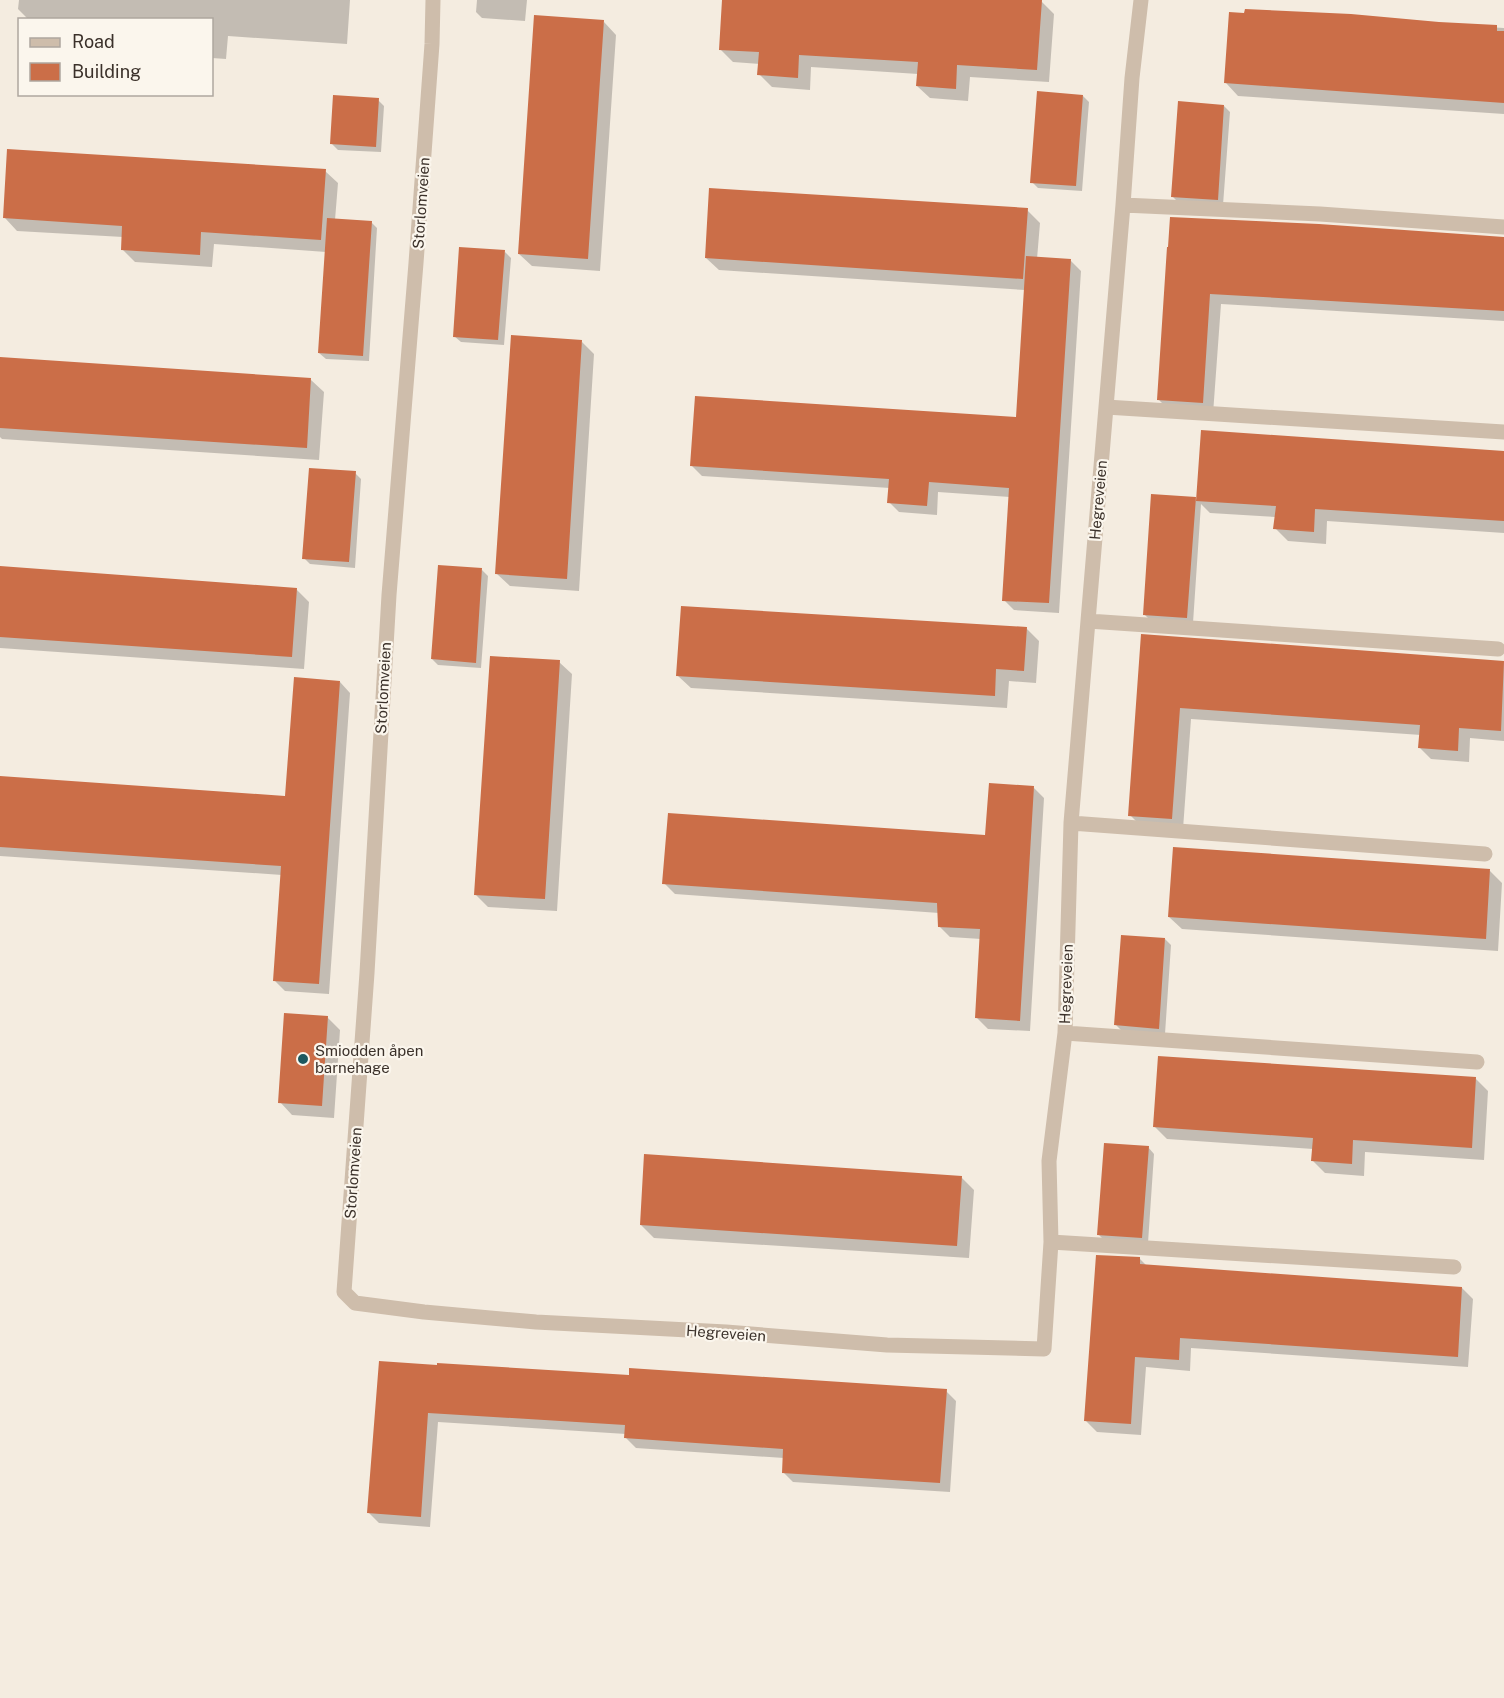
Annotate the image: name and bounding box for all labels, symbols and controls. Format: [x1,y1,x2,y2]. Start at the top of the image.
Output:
legend [18,18,213,96]
text: Road [72,31,115,52]
text: Building [72,61,141,82]
street label: Storlomveien [409,157,433,249]
street label: Hegreveien [1086,459,1110,541]
street label: Storlomveien [372,642,394,734]
street label: Hegreveien [1056,944,1076,1024]
place label: Smiodden åpen barnehage [315,1042,423,1076]
marker: Smiodden åpen barnehage [296,1052,310,1066]
street label: Storlomveien [341,1127,365,1219]
street label: Hegreveien [685,1322,767,1344]

